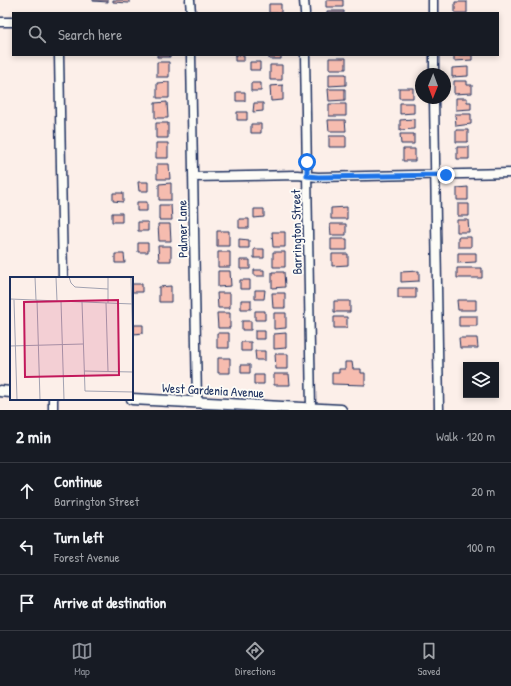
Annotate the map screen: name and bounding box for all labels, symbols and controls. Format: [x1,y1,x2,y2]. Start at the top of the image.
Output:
search box [12,12,499,56]
icon: search [26,23,48,45]
text: Search here [58,24,122,45]
north arrow [415,68,451,104]
route start [298,153,316,171]
route end [437,166,455,184]
street label: Barrington Street [286,189,306,275]
street label: Palmer Lane [172,200,192,258]
inset map [10,277,133,400]
map controls [463,362,499,398]
button: layers [463,362,499,398]
street label: West Gardenia Avenue [162,378,264,402]
text: 2 min [16,425,51,448]
text: Walk · 120 m [436,427,495,445]
text: Continue [54,471,102,492]
icon: ahead [16,480,38,502]
text: 20 m [471,482,495,500]
text: Barrington Street [54,492,139,510]
text: Turn left [54,527,104,548]
icon: left [16,536,38,558]
text: 100 m [467,538,495,556]
text: Forest Avenue [54,548,120,566]
icon: arrive [16,592,38,614]
text: Arrive at destination [54,592,166,613]
tab: Map [71,640,93,678]
tab: Directions [235,640,276,678]
tab: Saved [418,640,440,678]

